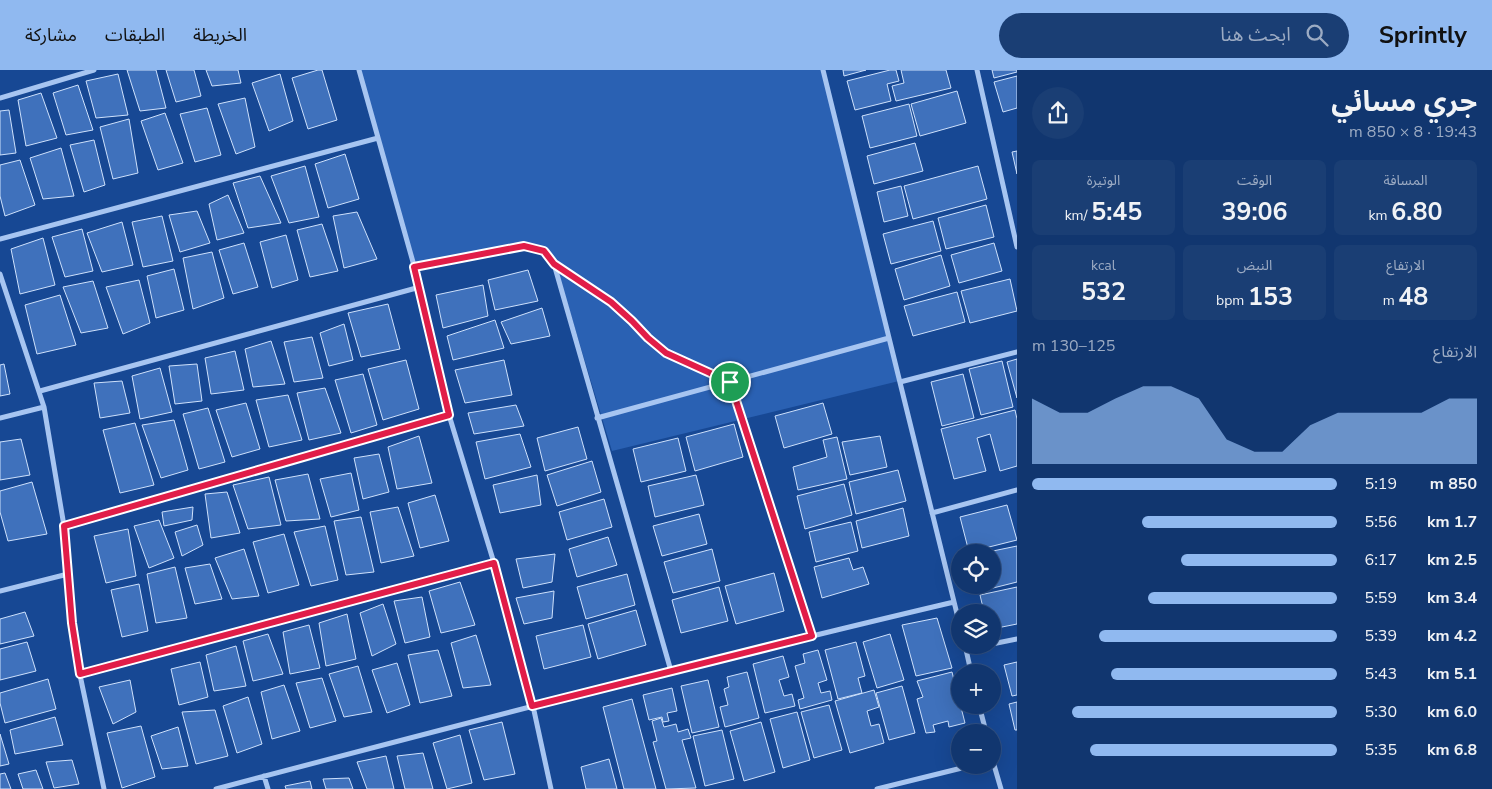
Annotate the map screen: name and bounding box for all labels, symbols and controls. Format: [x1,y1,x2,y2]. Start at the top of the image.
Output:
search box [999,13,1349,58]
text: Sprintly [1379,19,1467,51]
icon: search [1303,21,1331,49]
text: ابحث هنا [1220,22,1291,48]
text: مشاركة [25,23,77,47]
text: الطبقات [105,23,165,47]
text: الخريطة [193,23,247,47]
text: جري مسائي [1331,83,1477,121]
button: share [1032,87,1084,139]
text: 19:43 · 8 × 850 m [1349,121,1477,143]
text: الوتيرة [1087,171,1120,190]
text: الوقت [1237,171,1272,190]
text: المسافة [1383,171,1428,190]
text: 5:45 [1091,195,1142,229]
text: 39:06 [1221,195,1288,229]
text: 6.80 [1391,195,1442,229]
text: /km [1065,206,1091,225]
text: km [1369,206,1391,225]
text: kcal [1091,256,1116,275]
text: النبض [1237,256,1272,275]
text: الارتفاع [1386,256,1425,275]
text: 532 [1081,275,1126,309]
text: 153 [1248,280,1293,314]
text: 48 [1398,280,1428,314]
text: bpm [1216,291,1248,310]
text: m [1383,291,1398,310]
text: 125–130 m [1032,335,1115,357]
text: الارتفاع [1433,341,1477,363]
pin [709,361,751,403]
icon: arrive [716,368,744,396]
text: 5:19 [1365,473,1397,495]
text: 850 m [1430,473,1477,495]
text: 5:56 [1365,511,1397,533]
text: 1.7 km [1427,511,1477,533]
map controls [951,544,1001,774]
button: locate [951,544,1001,594]
text: 6:17 [1365,549,1397,571]
text: 2.5 km [1427,549,1477,571]
text: 5:59 [1365,587,1397,609]
text: 3.4 km [1427,587,1477,609]
button: layers [951,604,1001,654]
text: 5:39 [1365,625,1397,647]
text: 4.2 km [1427,625,1477,647]
text: 5:43 [1365,663,1397,685]
text: 5.1 km [1427,663,1477,685]
button: + [951,664,1001,714]
text: 5:30 [1365,701,1397,723]
text: 6.0 km [1427,701,1477,723]
button: − [951,724,1001,774]
text: 5:35 [1365,739,1397,761]
text: 6.8 km [1427,739,1477,761]

